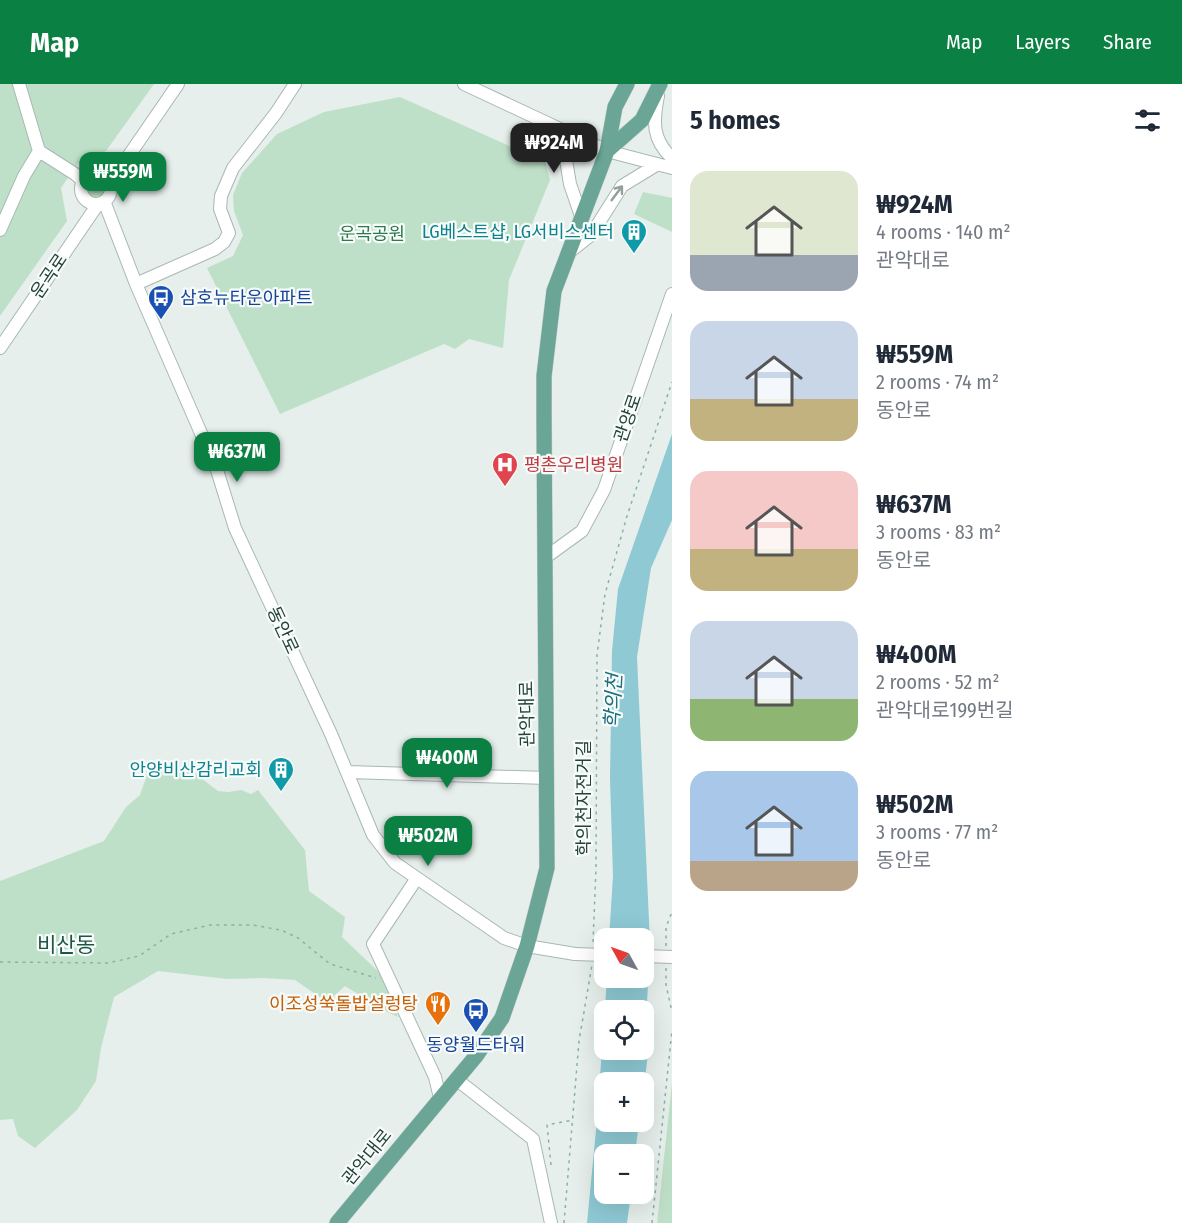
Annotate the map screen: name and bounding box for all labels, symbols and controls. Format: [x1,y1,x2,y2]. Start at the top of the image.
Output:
text: Map [30,26,79,59]
text: Map [946,29,982,55]
text: Layers [1015,29,1070,55]
text: Share [1103,29,1152,55]
icon: filters [1131,104,1164,137]
text: 5 homes [690,105,780,136]
pin: ₩924M [512,123,596,174]
text: ₩924M [524,130,584,154]
pin: ₩559M [81,152,165,203]
text: ₩559M [93,159,153,183]
one-way arrow [611,185,624,201]
text: ₩924M [876,189,953,220]
icon: home [738,195,810,267]
building icon: LG베스트샵, LG서비스센터 [619,217,649,255]
text: 4 rooms · 140 m² [876,220,1011,244]
place label: LG베스트샵, LG서비스센터 [422,221,614,243]
park label: 운곡공원 [339,223,405,245]
text: 관악대로 [876,248,950,272]
street label: 운곡로 [26,249,72,303]
bus stop icon: 삼호뉴타운아파트 [146,283,176,321]
place label: 삼호뉴타운아파트 [180,287,312,309]
text: ₩559M [876,339,953,370]
icon: home [738,345,810,417]
text: 2 rooms · 74 m² [876,370,999,394]
street label: 관양로 [610,391,646,445]
text: 동안로 [876,398,931,422]
pin: ₩637M [195,432,279,483]
text: ₩637M [208,439,266,463]
hospital icon: 평촌우리병원 [490,450,520,488]
place label: 평촌우리병원 [524,454,623,476]
text: ₩637M [876,489,951,520]
icon: home [738,495,810,567]
text: 3 rooms · 83 m² [876,520,1001,544]
text: 동안로 [876,548,931,572]
street label: 동안로 [263,603,303,657]
text: ₩400M [876,639,957,670]
icon: home [738,645,810,717]
water label: 학의천 [600,670,627,729]
text: 2 rooms · 52 m² [876,670,1000,694]
street label: 관악대로 [515,681,539,747]
text: 관악대로199번길 [876,698,1014,722]
pin: ₩400M [405,738,489,789]
street label: 학의천자전거길 [573,740,595,856]
text: ₩400M [416,745,478,769]
building icon: 안양비산감리교회 [266,755,296,793]
place label: 안양비산감리교회 [130,759,262,781]
text: ₩502M [876,789,954,820]
icon: home [738,795,810,867]
pin: ₩502M [386,816,470,867]
text: 3 rooms · 77 m² [876,820,998,844]
text: ₩502M [398,823,458,847]
text: 동안로 [876,848,931,872]
north arrow [594,928,654,988]
map controls [594,928,654,1204]
district label: 비산동 [37,932,95,958]
restaurant icon: 이조성쑥돌밥설렁탕 [423,989,453,1027]
place label: 이조성쑥돌밥설렁탕 [269,993,418,1015]
bus stop icon: 동양월드타워 [461,996,491,1034]
button: locate [594,1000,654,1060]
place label: 동양월드타워 [426,1034,526,1056]
button: + [594,1072,654,1132]
street label: 관악대로 [338,1124,396,1190]
button: − [594,1144,654,1204]

